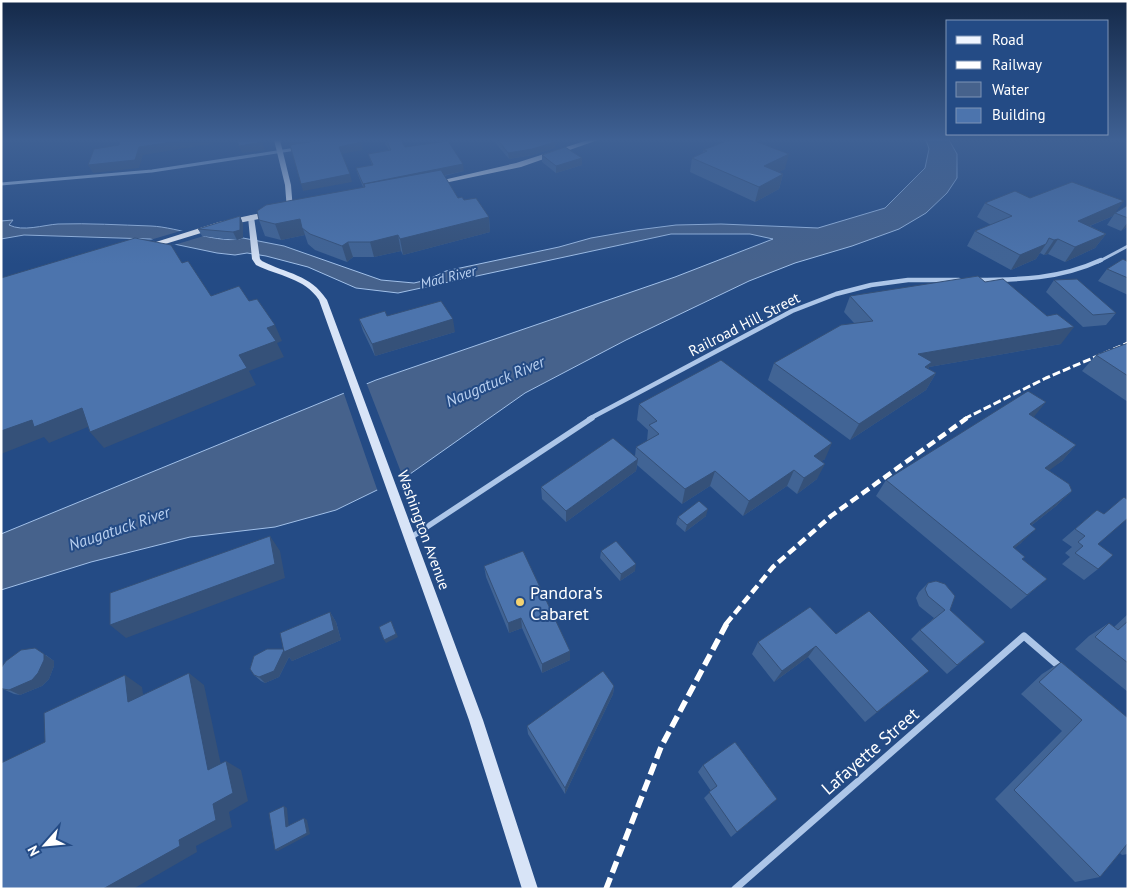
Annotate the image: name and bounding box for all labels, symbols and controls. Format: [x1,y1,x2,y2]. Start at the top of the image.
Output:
legend [946,20,1109,135]
text: Road [992,30,1024,49]
text: Railway [992,55,1042,74]
text: Water [992,80,1029,99]
text: Building [992,105,1046,124]
water label: Mad River [418,261,479,293]
street label: Railroad Hill Street [685,288,803,360]
water label: Naugatuck River [443,350,549,411]
street label: Washington Avenue [394,468,454,592]
water label: Naugatuck River [66,501,174,555]
place label: Pandora's Cabaret [530,581,603,625]
marker: Pandora's Cabaret [514,596,526,608]
street label: Lafayette Street [816,702,924,800]
north arrow [20,820,70,870]
text: N [23,843,44,859]

